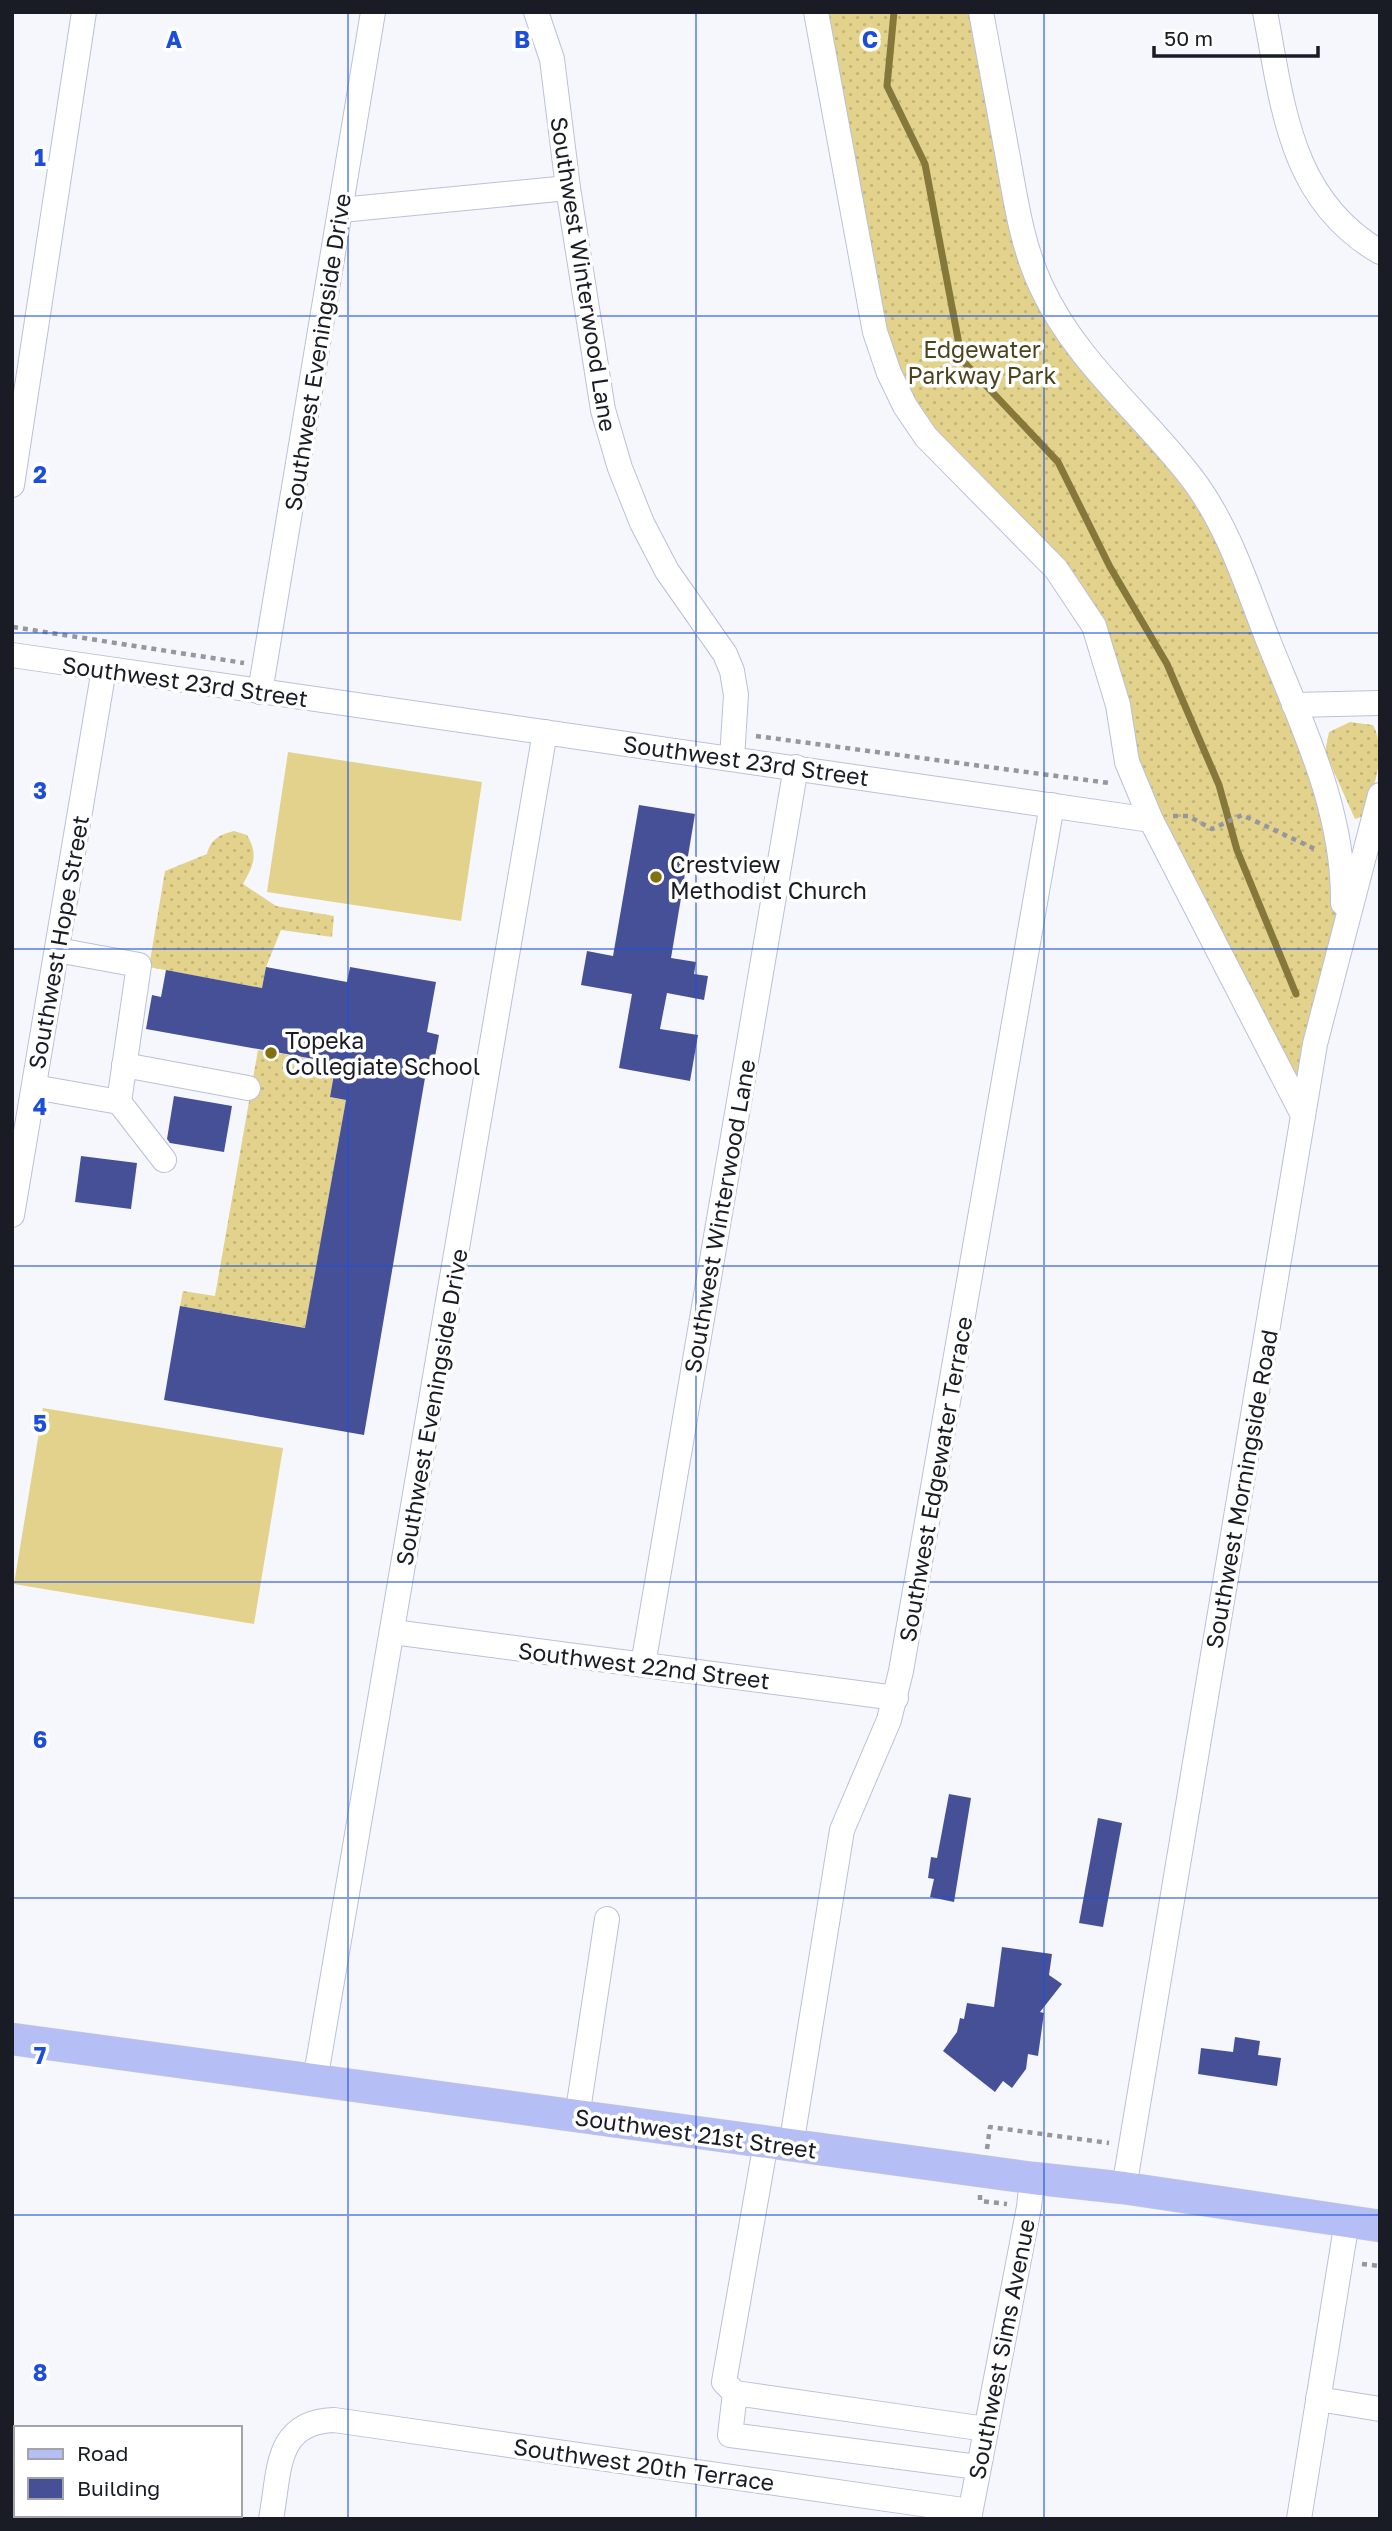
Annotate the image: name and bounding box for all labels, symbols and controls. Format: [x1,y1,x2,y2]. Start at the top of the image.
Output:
scale bar [1154,14,1318,58]
text: A [166,25,183,53]
text: B [514,25,530,53]
text: C [862,25,878,53]
text: 50 m [1164,25,1213,51]
street label: Southwest Winterwood Lane [545,115,623,433]
text: 1 [34,143,46,171]
street label: Southwest Eveningside Drive [278,191,356,513]
park label: Edgewater Parkway Park [907,335,1057,389]
text: 2 [33,460,47,488]
street label: Southwest 23rd Street [60,650,310,712]
street label: Southwest 23rd Street [621,729,871,791]
text: 3 [33,776,47,804]
street label: Southwest Hope Street [22,813,94,1071]
place label: Crestview Methodist Church [670,850,867,904]
marker: Crestview Methodist Church [648,869,664,885]
place label: Topeka Collegiate School [285,1026,480,1080]
marker: Topeka Collegiate School [263,1045,279,1061]
street label: Southwest Winterwood Lane [678,1057,760,1375]
text: 4 [33,1092,47,1120]
street label: Southwest Eveningside Drive [389,1246,473,1568]
street label: Southwest Edgewater Terrace [893,1314,977,1644]
street label: Southwest Morningside Road [1199,1327,1283,1651]
text: 5 [33,1409,47,1437]
street label: Southwest 22nd Street [517,1636,771,1694]
text: 6 [33,1725,47,1753]
text: 7 [34,2041,46,2069]
street label: Southwest 21st Street [573,2102,819,2164]
street label: Southwest Sims Avenue [962,2216,1040,2482]
text: 8 [33,2358,47,2386]
legend [14,2426,242,2517]
street label: Southwest 20th Terrace [512,2432,776,2496]
text: Road [77,2440,128,2466]
text: Building [77,2475,160,2501]

